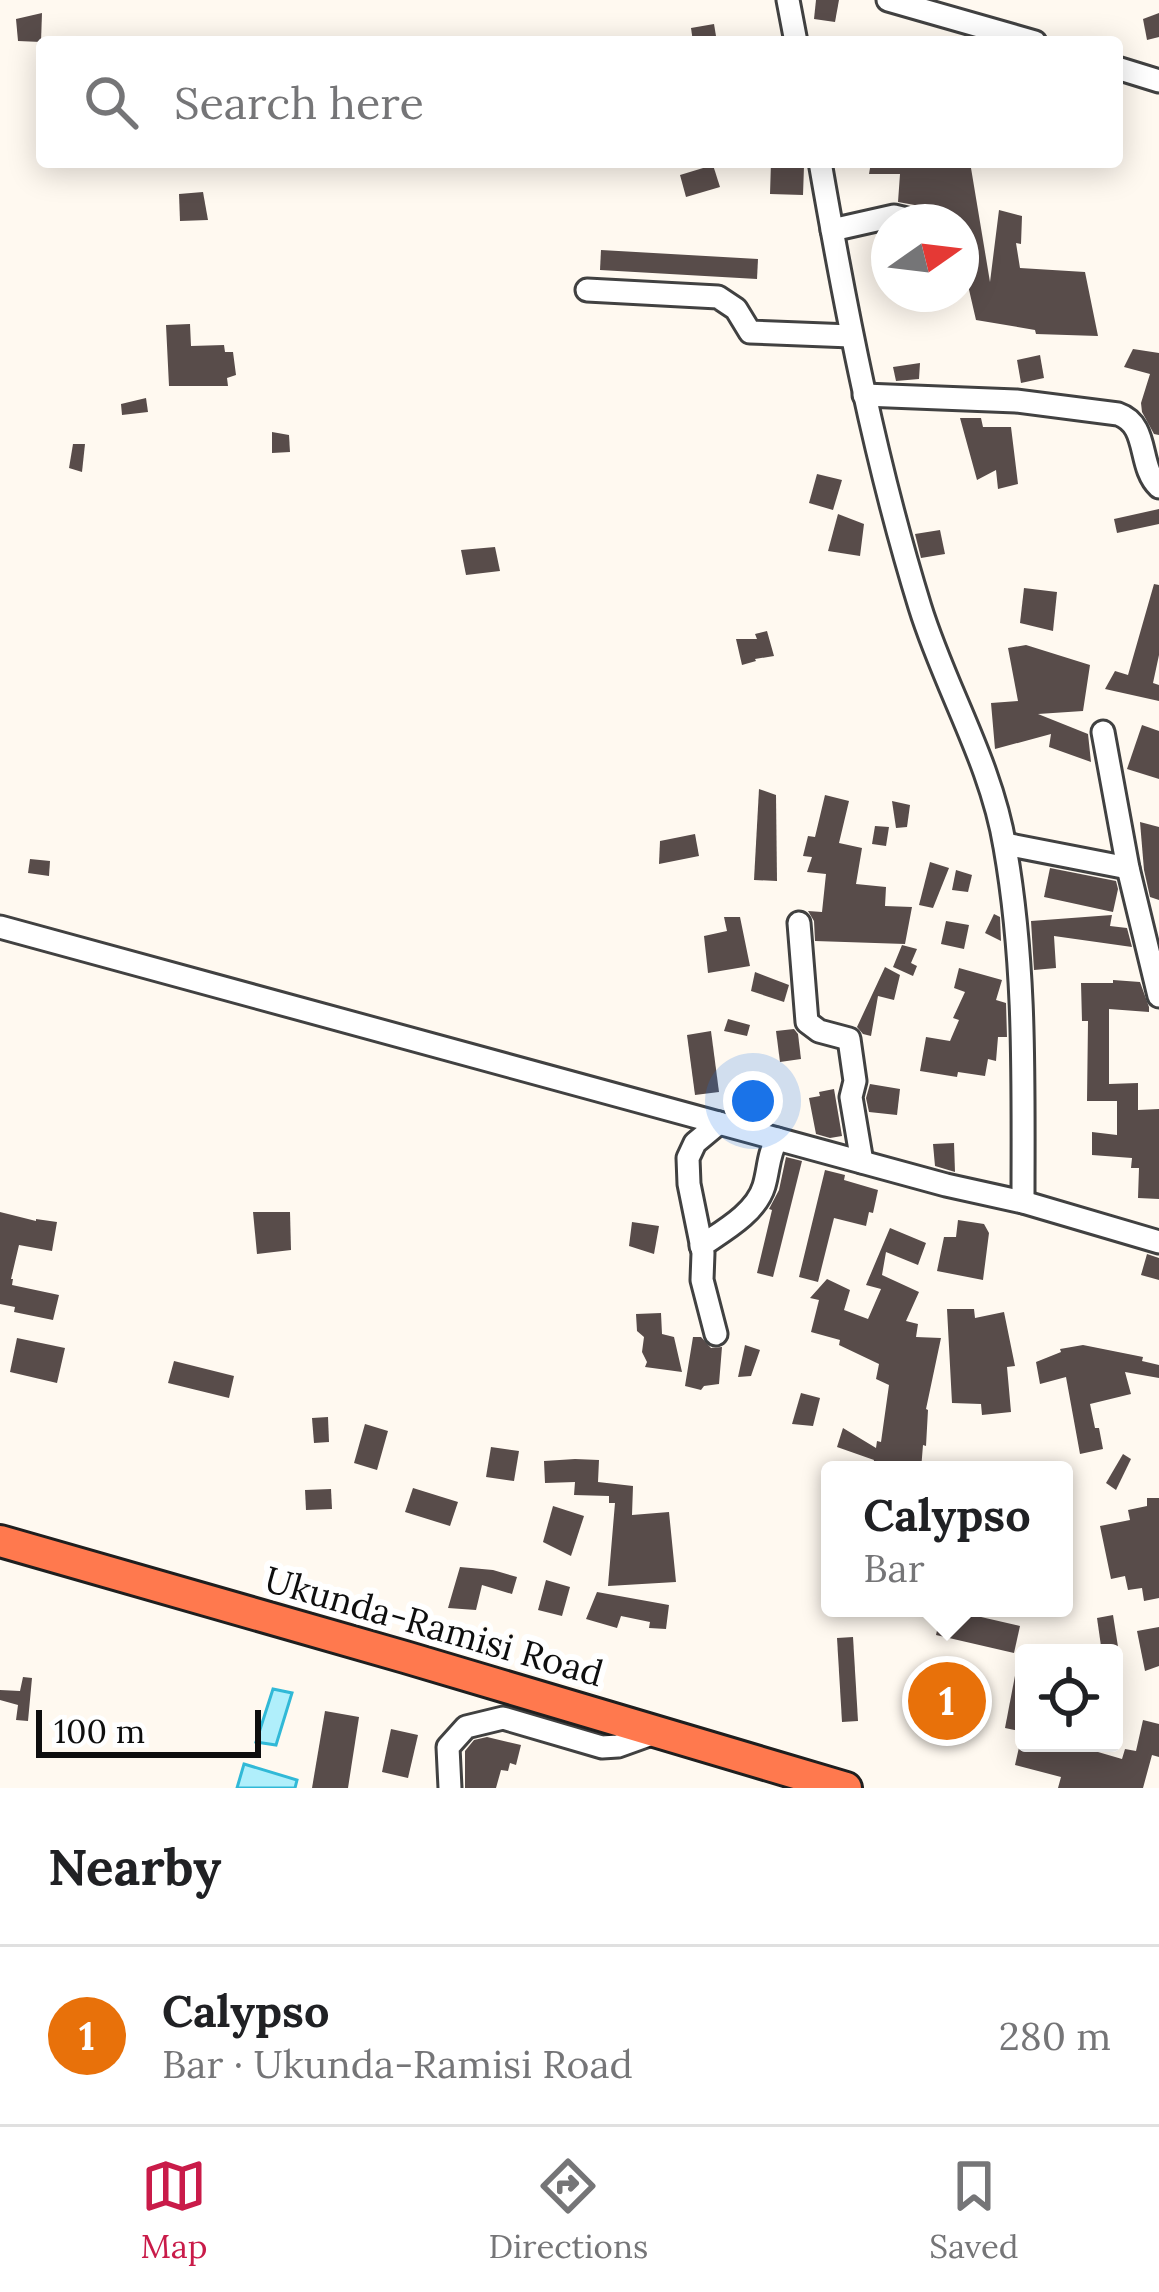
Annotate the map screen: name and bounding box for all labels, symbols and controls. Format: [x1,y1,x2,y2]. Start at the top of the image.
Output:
search box [36,36,1123,168]
icon: search [78,69,144,135]
text: Search here [174,74,424,131]
north arrow [871,204,979,312]
your location [723,1071,783,1131]
popup [821,1461,1073,1617]
text: Calypso [863,1486,1031,1543]
text: Bar [863,1543,925,1593]
street label: Ukunda-Ramisi Road [259,1556,609,1696]
map controls [1015,1644,1123,1752]
button: locate [1015,1644,1123,1752]
pin: 1 [908,1656,986,1746]
scale bar [36,1704,261,1757]
text: 100 m [54,1710,145,1752]
text: Nearby [48,1834,221,1899]
text: Calypso [162,1982,329,2039]
text: 1 [79,2011,95,2061]
text: 280 m [999,2011,1111,2061]
text: Bar · Ukunda-Ramisi Road [162,2039,633,2089]
tab: Map [140,2153,208,2267]
tab: Directions [489,2153,648,2267]
tab: Saved [929,2153,1018,2267]

